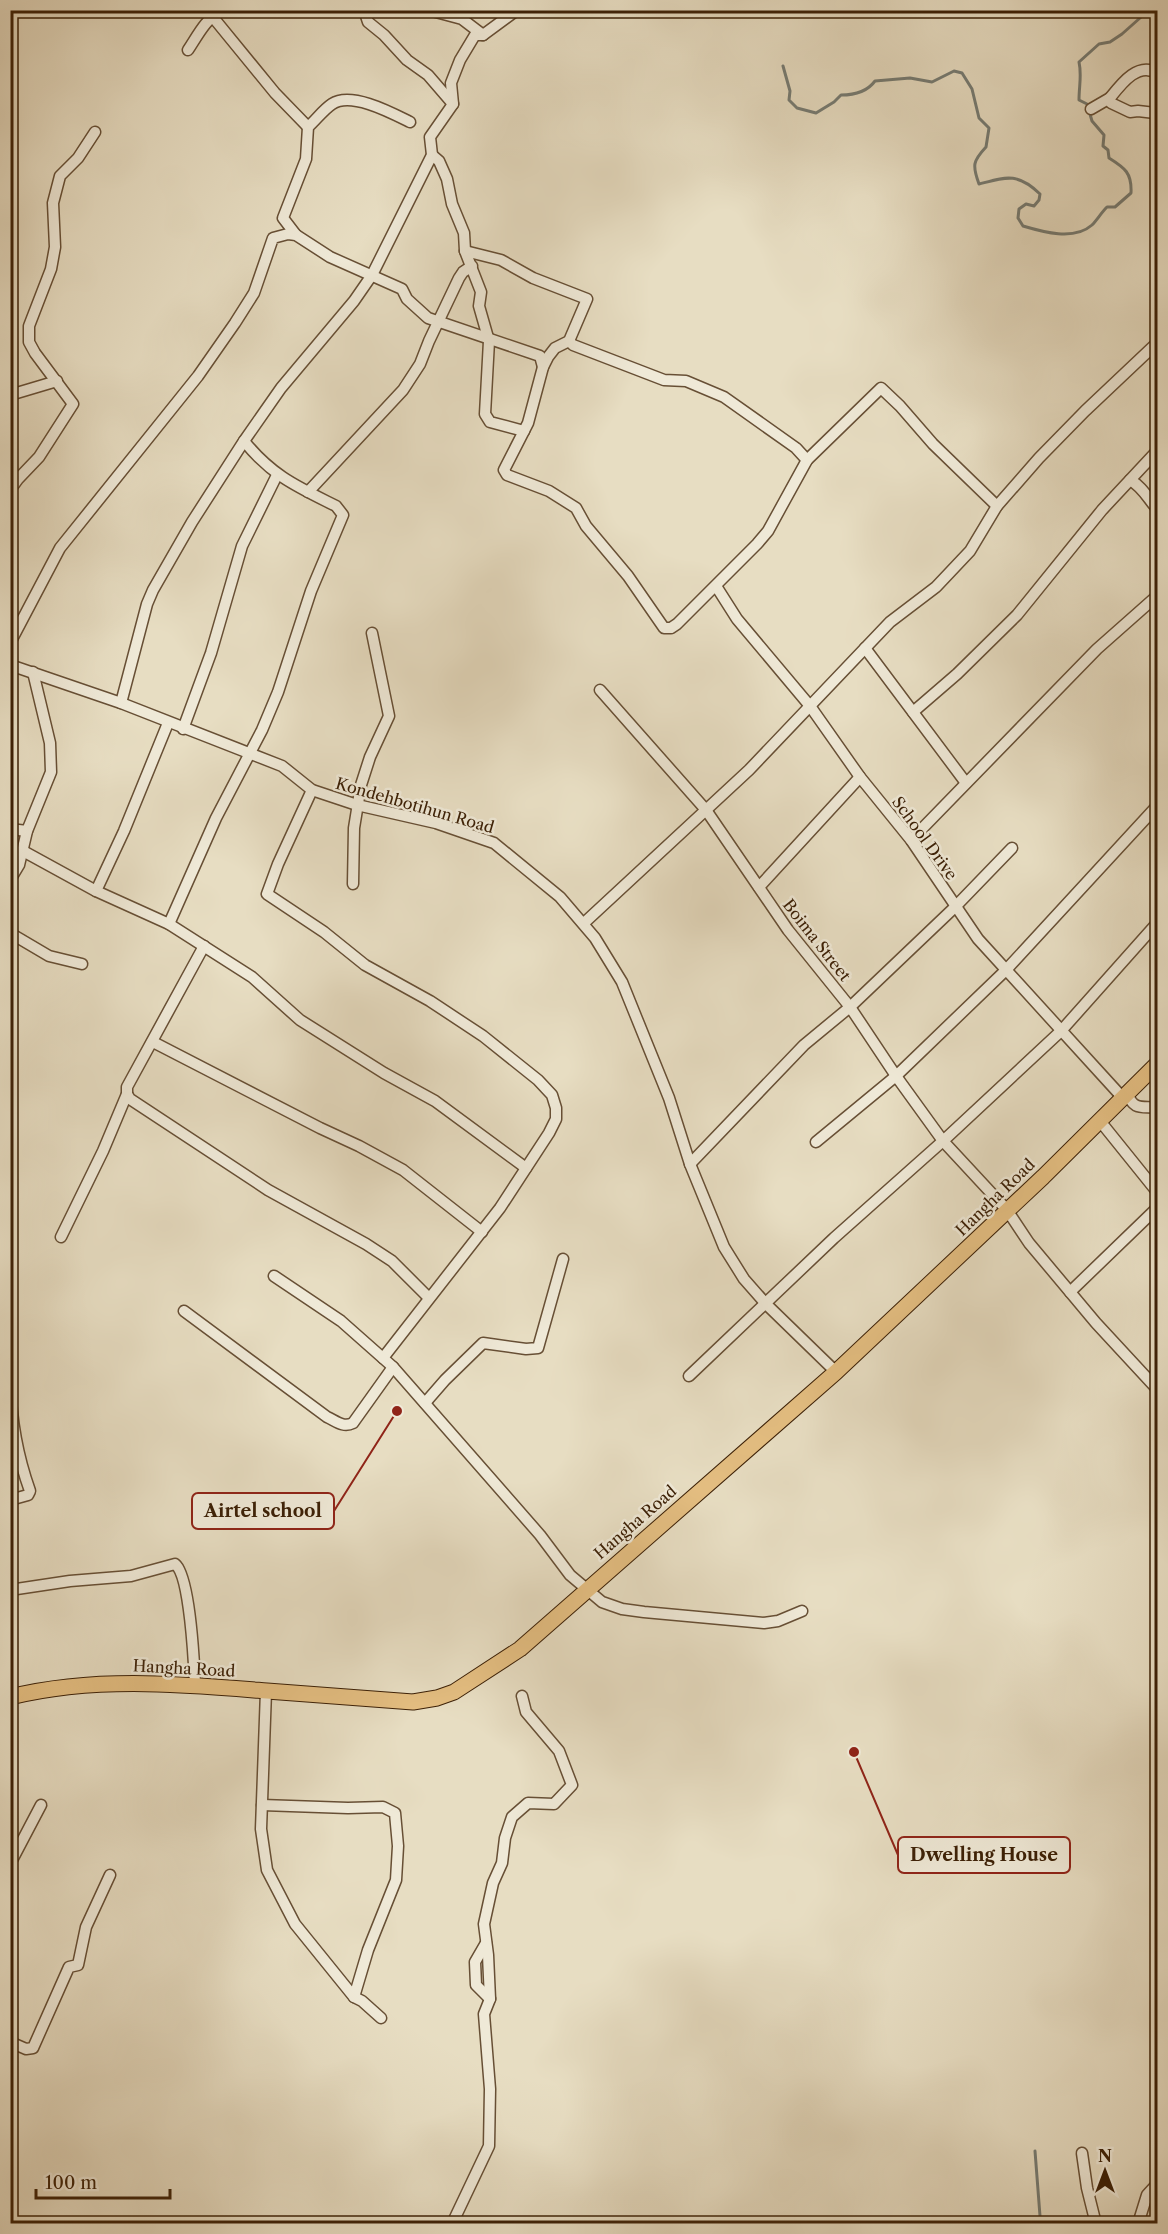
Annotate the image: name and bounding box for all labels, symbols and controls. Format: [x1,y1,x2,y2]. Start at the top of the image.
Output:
street label: Kondehbotihun Road [333,773,497,837]
street label: School Drive [888,792,962,884]
street label: Boima Street [779,895,855,985]
street label: Hangha Road [951,1154,1039,1240]
street label: Hangha Road [590,1481,680,1563]
callout: Airtel school [192,1493,334,1529]
text: Airtel school [203,1500,322,1522]
street label: Hangha Road [132,1655,236,1681]
callout: Dwelling House [898,1837,1070,1873]
text: Dwelling House [910,1844,1058,1866]
north arrow [1075,2141,1135,2201]
text: N [1098,2146,1112,2166]
scale bar [36,2162,170,2200]
text: 100 m [45,2172,97,2194]

